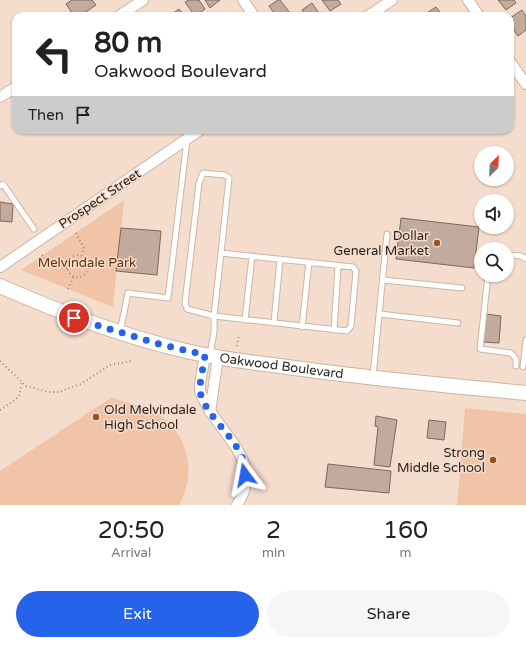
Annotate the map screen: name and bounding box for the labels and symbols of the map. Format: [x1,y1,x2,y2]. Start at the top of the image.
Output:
north arrow [474,146,514,186]
street label: Prospect Street [56,166,144,232]
place label: Dollar General Market [333,228,429,259]
marker: Dollar General Market [432,238,442,248]
park label: Melvindale Park [38,255,136,271]
pin [57,301,91,335]
street label: Oakwood Boulevard [218,350,344,382]
place label: Old Melvindale High School [104,402,196,433]
marker: Old Melvindale High School [91,412,101,422]
place label: Strong Middle School [397,445,485,476]
position arrow [224,454,266,496]
marker: Strong Middle School [488,455,498,465]

